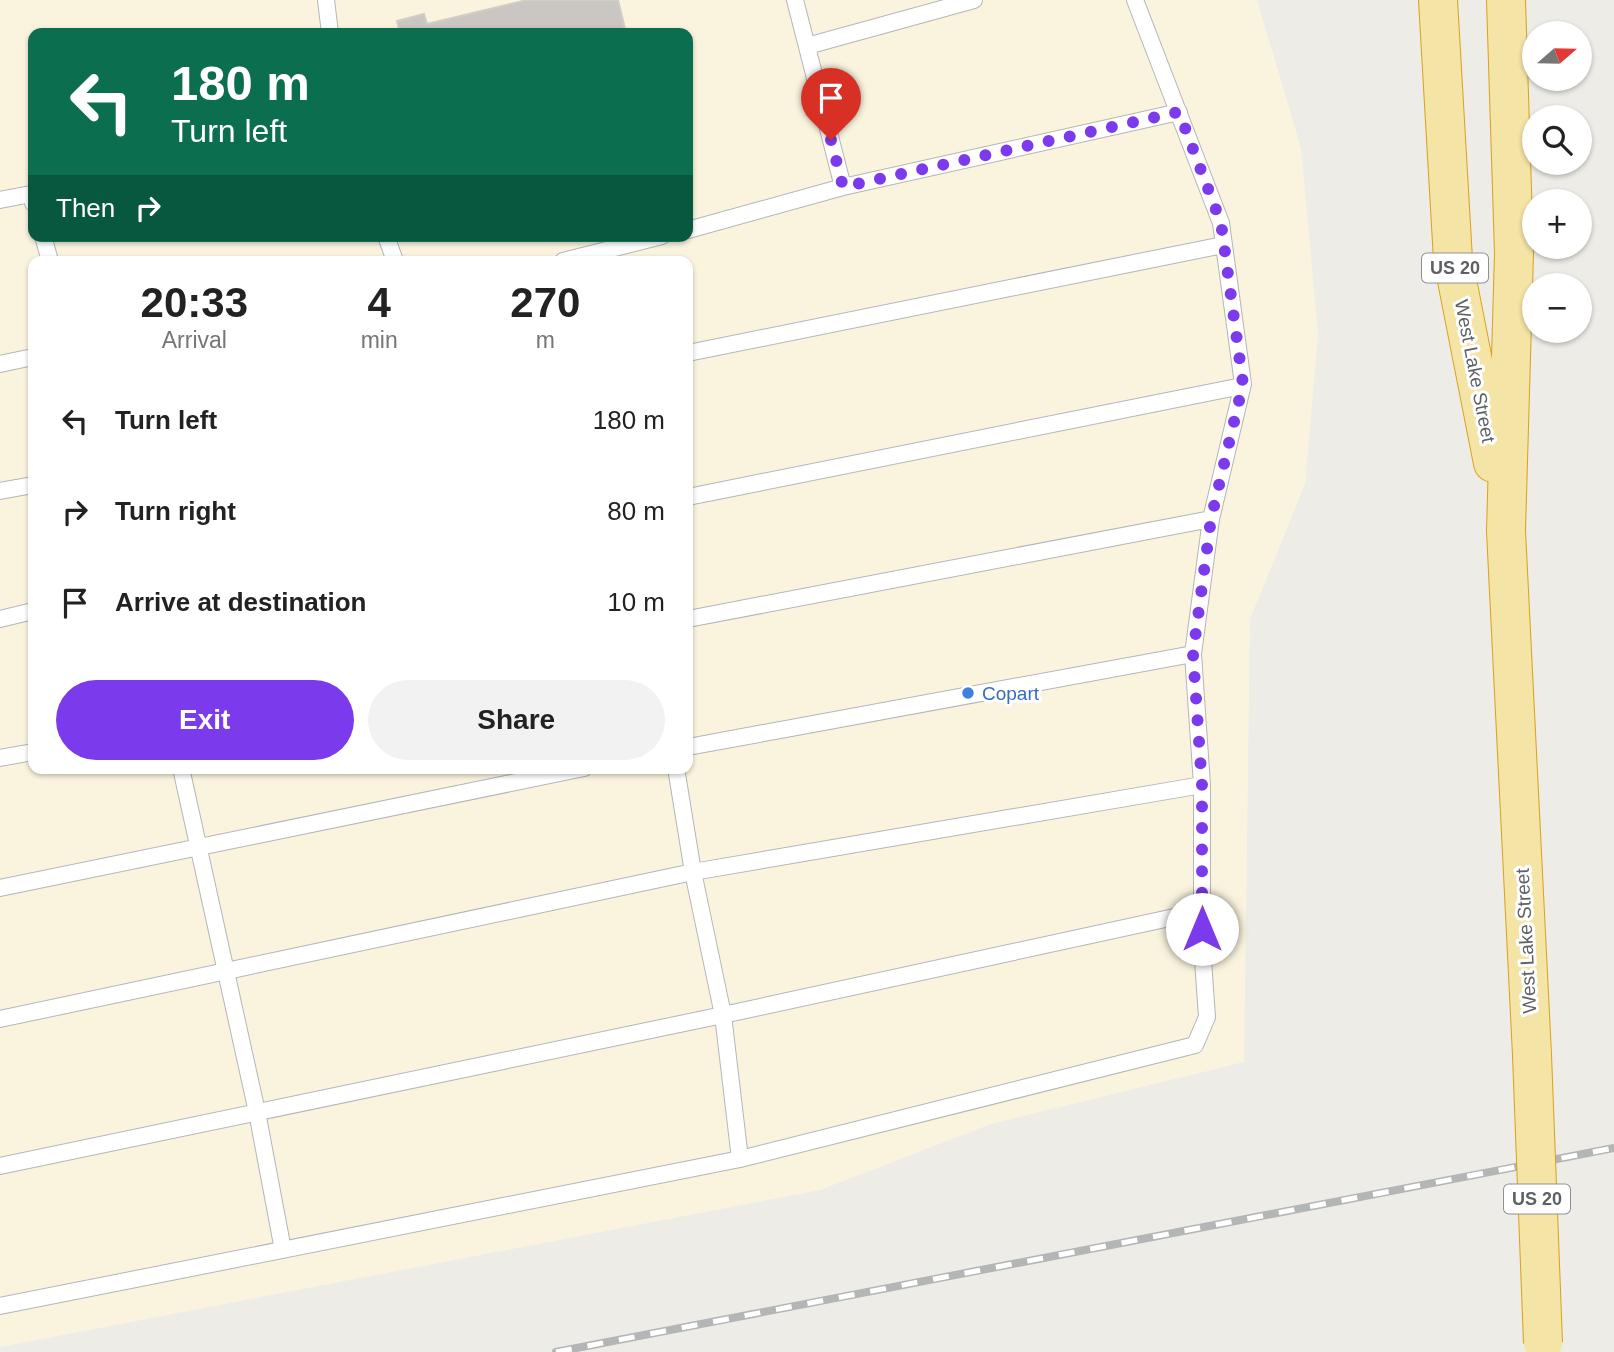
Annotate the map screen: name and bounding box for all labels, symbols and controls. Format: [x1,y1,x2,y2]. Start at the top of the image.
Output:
north arrow [1522,21,1592,91]
map controls [1522,21,1592,343]
icon: left [56,56,147,147]
text: 180 m [171,56,310,110]
pin [801,68,861,140]
icon: arrive [812,79,850,117]
button: search [1522,105,1592,175]
text: Turn left [171,113,287,149]
icon: right [129,189,167,227]
button: + [1522,189,1592,259]
text: Then [56,193,115,223]
road number: US 20 [1422,254,1488,282]
button: − [1522,273,1592,343]
text: 20:33 [141,279,248,326]
text: 4 [367,279,391,326]
text: 270 [510,279,580,326]
street label: West Lake Street [1451,298,1499,445]
text: Arrival [162,327,227,353]
text: min [361,327,398,353]
text: m [536,327,555,353]
icon: left [56,402,94,440]
text: Turn left [115,405,217,435]
text: 180 m [593,405,665,435]
icon: right [56,493,94,531]
text: Turn right [115,496,236,526]
text: 80 m [607,496,665,526]
icon: arrive [56,584,94,622]
text: Arrive at destination [115,587,366,617]
text: 10 m [607,587,665,617]
button: Exit [56,680,354,760]
button: Share [368,680,665,760]
place label: Copart [982,683,1040,704]
marker: Copart [960,685,976,701]
street label: West Lake Street [1512,867,1540,1014]
position arrow [1165,892,1239,966]
road number: US 20 [1504,1184,1570,1214]

